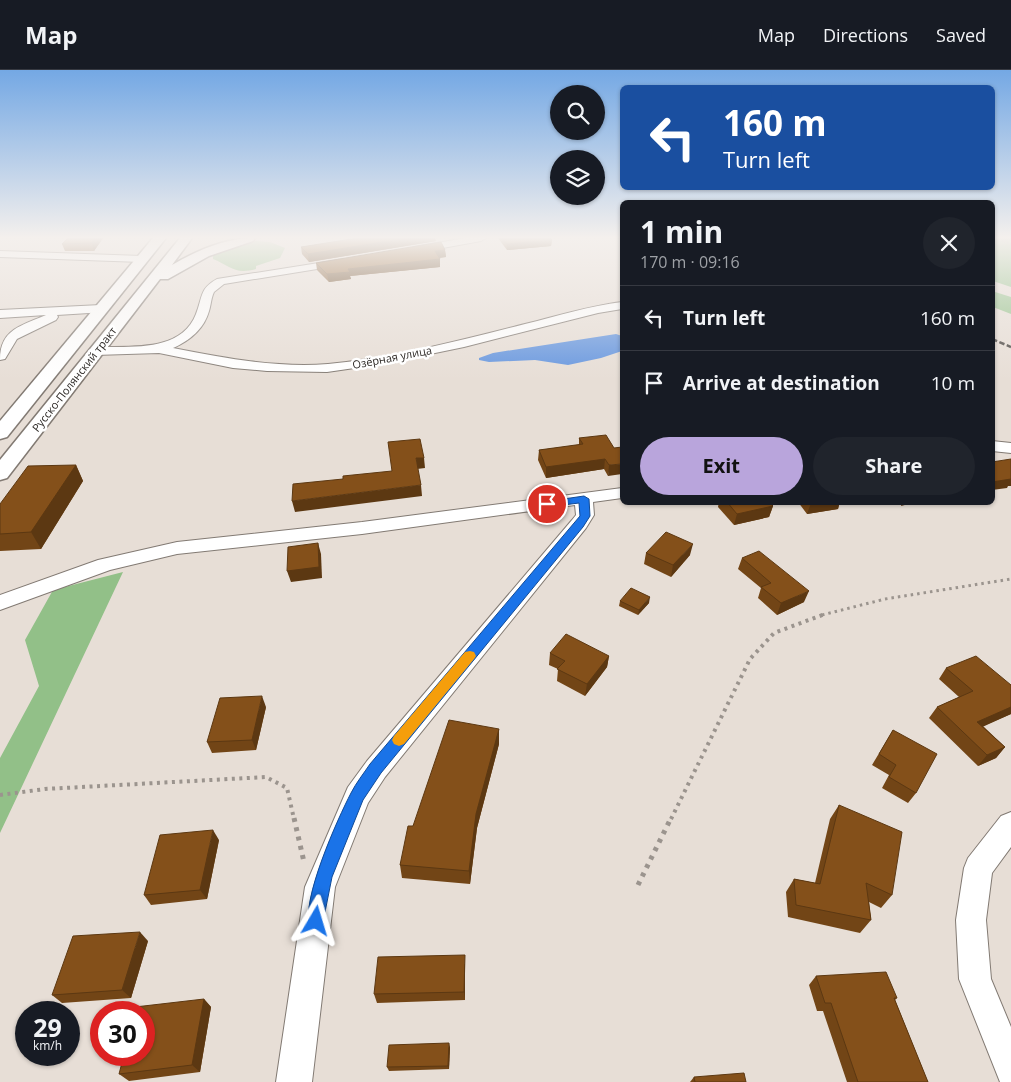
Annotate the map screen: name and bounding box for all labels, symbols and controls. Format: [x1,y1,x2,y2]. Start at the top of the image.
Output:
text: Map [25,18,77,51]
text: Map [758,23,795,47]
text: Directions [823,23,908,47]
text: Saved [936,23,986,47]
map controls [550,85,605,205]
button: search [550,85,605,140]
text: 160 m [723,99,827,146]
icon: left [640,105,705,170]
text: Turn left [723,144,810,174]
button: layers [550,150,605,205]
text: 1 min [640,211,723,252]
button: close [923,217,975,269]
text: 170 m · 09:16 [640,251,740,273]
icon: left [640,304,668,332]
text: Turn left [683,305,765,331]
text: 160 m [920,305,975,331]
street label: Русско-Полянский тракт [28,323,120,435]
street label: Озёрная улица [351,342,433,372]
icon: arrive [640,369,668,397]
text: Arrive at destination [683,370,880,396]
text: 10 m [931,370,975,396]
button: Exit [640,437,803,495]
button: Share [813,437,975,495]
pin [526,483,568,525]
icon: arrive [533,490,561,518]
position arrow [289,894,341,946]
speed limit sign: 30 [90,1001,155,1066]
text: 29 [33,1010,62,1044]
text: km/h [33,1037,62,1054]

